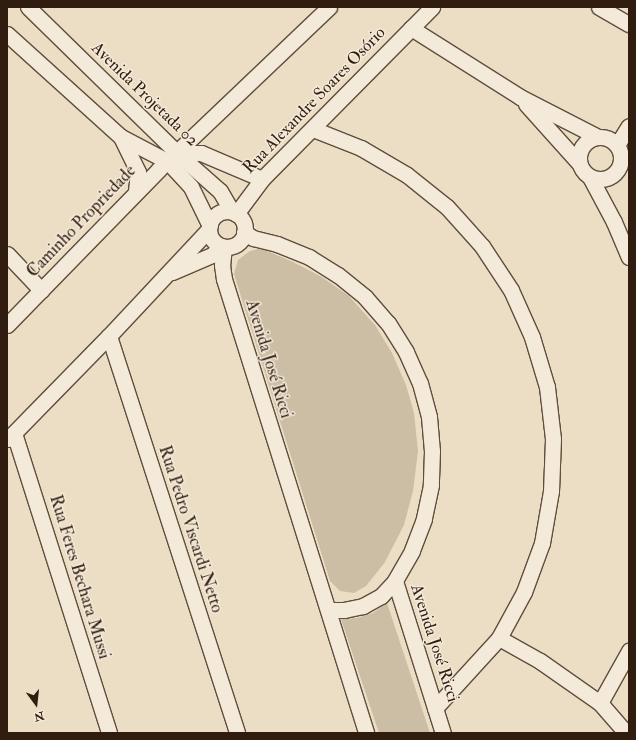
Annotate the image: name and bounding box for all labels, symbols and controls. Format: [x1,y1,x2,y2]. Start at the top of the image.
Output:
street label: Rua Alexandre Soares Osório [238,22,390,178]
street label: Avenida Projetada 02 [87,38,203,150]
street label: Caminho Propriedade [22,161,140,281]
street label: Avenida José Ricci [241,297,297,421]
street label: Rua Pedro Viscardi Netto [154,443,228,615]
street label: Rua Feres Bechara Mussi [45,492,115,662]
street label: Avenida José Ricci [406,581,464,705]
north arrow [16,684,56,724]
text: N [33,709,46,724]

